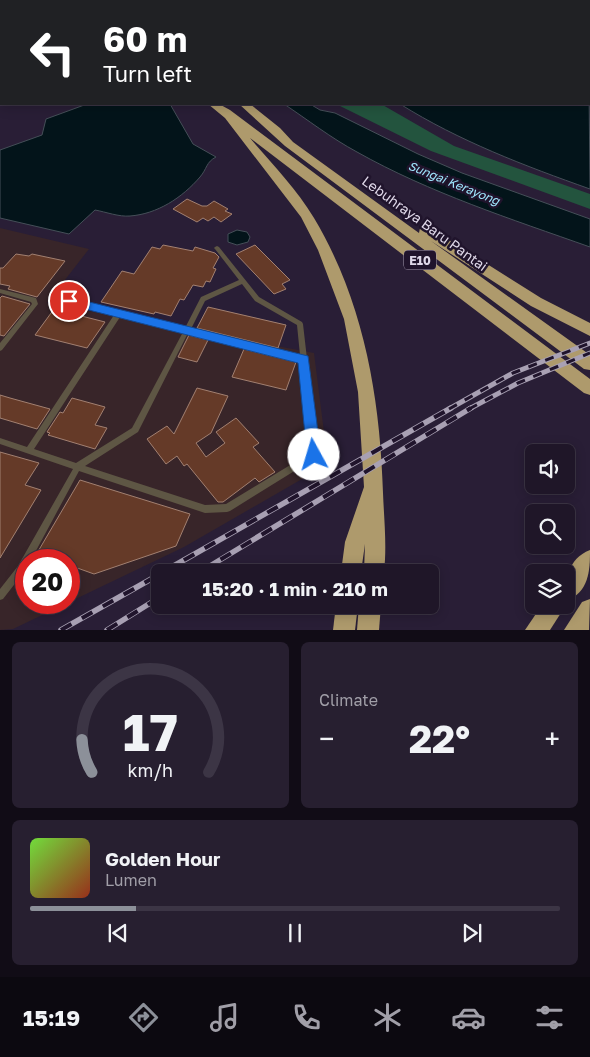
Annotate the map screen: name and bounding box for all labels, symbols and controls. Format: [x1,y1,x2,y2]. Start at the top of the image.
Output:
text: 60 m [103,18,187,60]
icon: left [20,20,85,85]
text: Turn left [103,60,192,87]
water label: Sungai Kerayong [406,158,503,209]
street label: Lebuhraya Baru Pantai [359,172,491,274]
road number: E10 [404,250,436,270]
pin [48,280,90,322]
icon: arrive [55,287,83,315]
position arrow [287,428,339,480]
map controls [525,444,575,614]
button: sound [525,444,575,494]
button: search [525,504,575,554]
speed limit sign: 20 [15,549,80,614]
button: layers [525,564,575,614]
text: 15:20 · 1 min · 210 m [202,577,388,600]
text: Climate [319,690,378,710]
text: 17 [123,700,178,762]
text: 22° [409,716,470,761]
text: − [319,722,334,755]
text: + [545,722,560,755]
text: km/h [128,759,173,781]
text: Golden Hour [105,847,220,870]
text: Lumen [105,870,157,890]
icon: previous [104,919,132,947]
icon: pause [281,919,309,947]
icon: next [458,919,486,947]
icon: directions [126,1000,161,1035]
icon: music [207,1000,242,1035]
icon: phone [289,1000,324,1035]
icon: climate [370,1000,405,1035]
icon: car [451,1000,486,1035]
icon: filters [532,1000,567,1035]
text: 15:19 [23,1004,80,1031]

